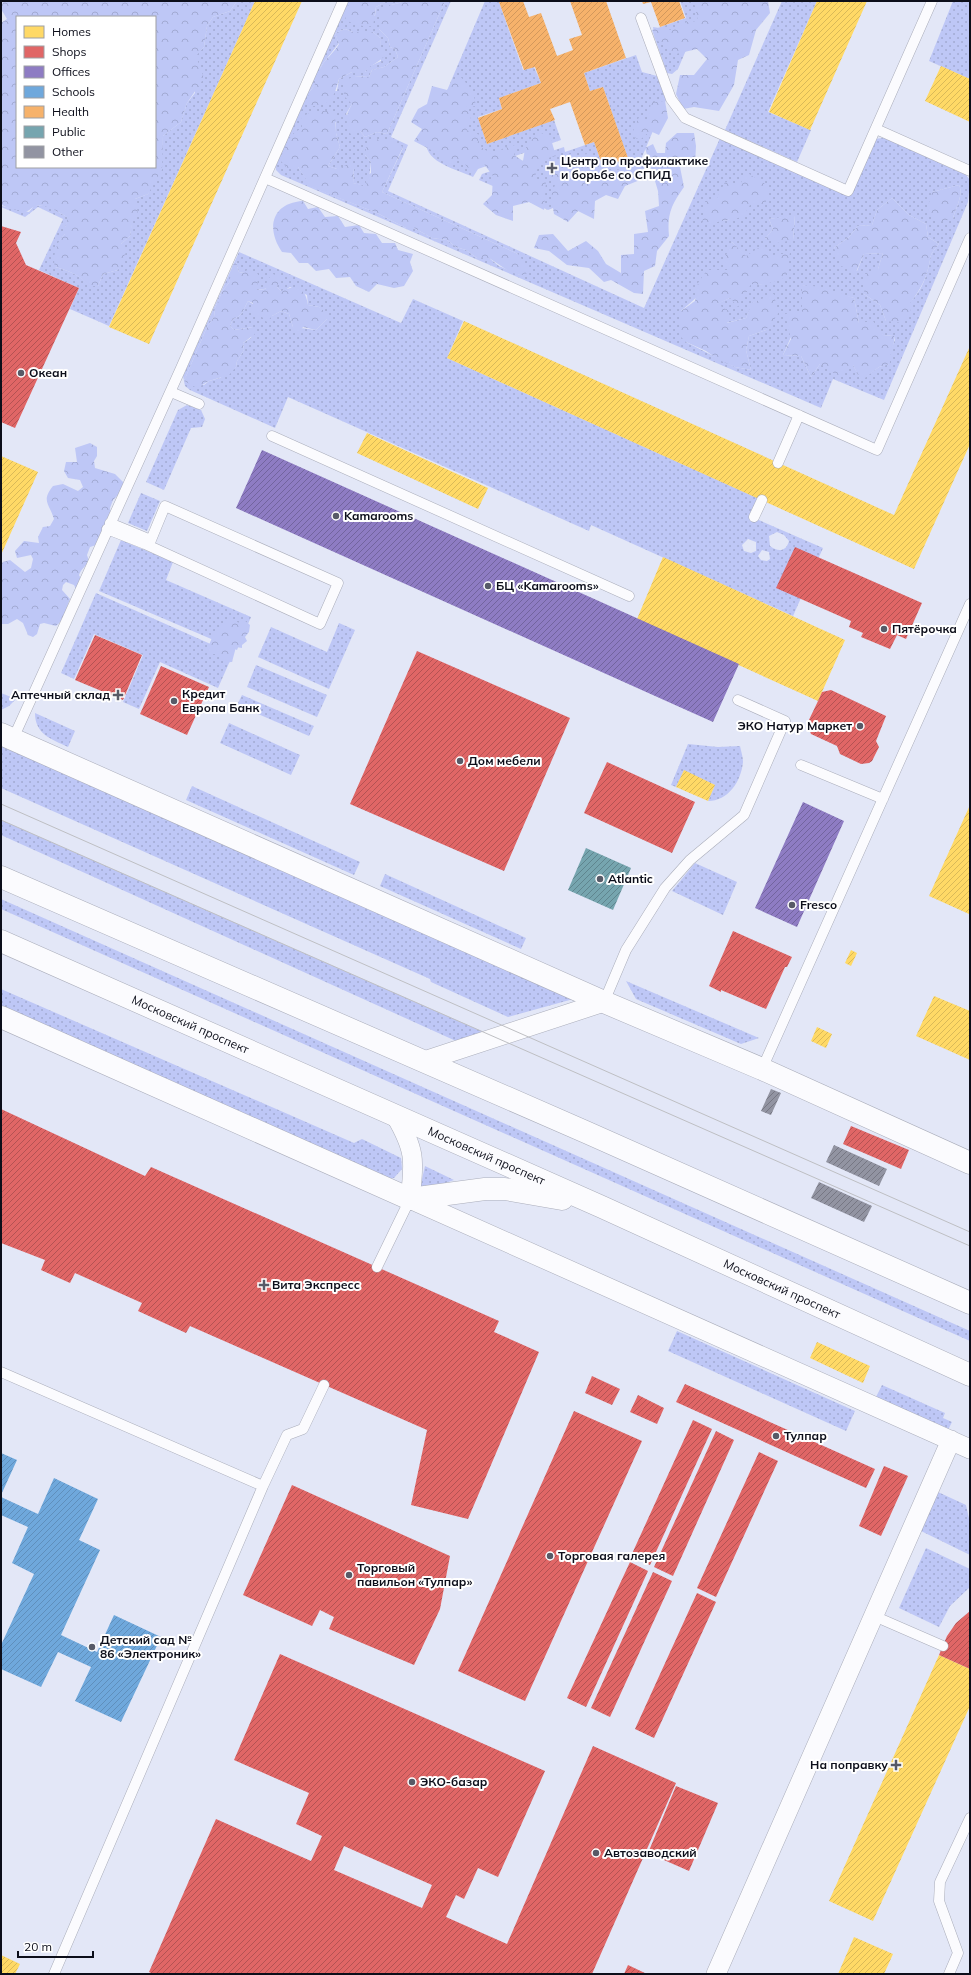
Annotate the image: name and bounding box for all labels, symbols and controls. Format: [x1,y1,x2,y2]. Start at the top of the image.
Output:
legend [16,16,156,168]
text: Homes [52,24,91,39]
text: Shops [52,44,87,59]
text: Offices [52,64,90,79]
text: Schools [52,84,95,99]
text: Health [52,104,89,119]
text: Public [52,124,86,139]
text: Other [52,144,84,159]
place label: Центр по профилактике и борьбе со СПИД [561,153,708,182]
marker: Центр по профилактике и борьбе со СПИД [546,162,558,174]
place label: Океан [29,365,67,380]
marker: Океан [16,368,26,378]
place label: Kamarooms [344,508,413,523]
marker: Kamarooms [331,511,341,521]
place label: БЦ «Kamarooms» [496,578,599,593]
marker: БЦ «Kamarooms» [483,581,493,591]
place label: Пятёрочка [892,621,957,636]
marker: Пятёрочка [879,624,889,634]
place label: Кредит Европа Банк [182,686,260,715]
place label: Аптечный склад [11,687,110,702]
marker: Аптечный склад [113,690,123,700]
marker: Кредит Европа Банк [169,696,179,706]
place label: ЭКО Натур Маркет [737,718,852,733]
marker: ЭКО Натур Маркет [855,721,865,731]
place label: Дом мебели [468,753,541,768]
marker: Дом мебели [455,756,465,766]
place label: Atlantic [608,871,653,886]
marker: Atlantic [595,874,605,884]
place label: Fresco [800,897,837,912]
marker: Fresco [787,900,797,910]
street label: Московский проспект [130,992,252,1057]
street label: Московский проспект [426,1123,548,1188]
street label: Московский проспект [721,1256,843,1322]
place label: Вита Экспресс [272,1277,360,1292]
marker: Вита Экспресс [259,1280,269,1290]
place label: Тулпар [784,1428,827,1443]
marker: Тулпар [771,1431,781,1441]
place label: Торговая галерея [558,1548,665,1563]
marker: Торговая галерея [545,1551,555,1561]
place label: Торговый павильон «Тулпар» [357,1560,473,1589]
marker: Торговый павильон «Тулпар» [344,1570,354,1580]
place label: Детский сад № 86 «Электроник» [100,1632,201,1661]
marker: Детский сад № 86 «Электроник» [87,1642,97,1652]
place label: На поправку [810,1757,888,1772]
marker: На поправку [891,1760,901,1770]
place label: ЭКО-базар [420,1774,488,1789]
marker: ЭКО-базар [407,1777,417,1787]
place label: Автозаводский [604,1845,697,1860]
marker: Автозаводский [591,1848,601,1858]
scale bar [18,1933,93,1959]
text: 20 m [24,1939,52,1954]

